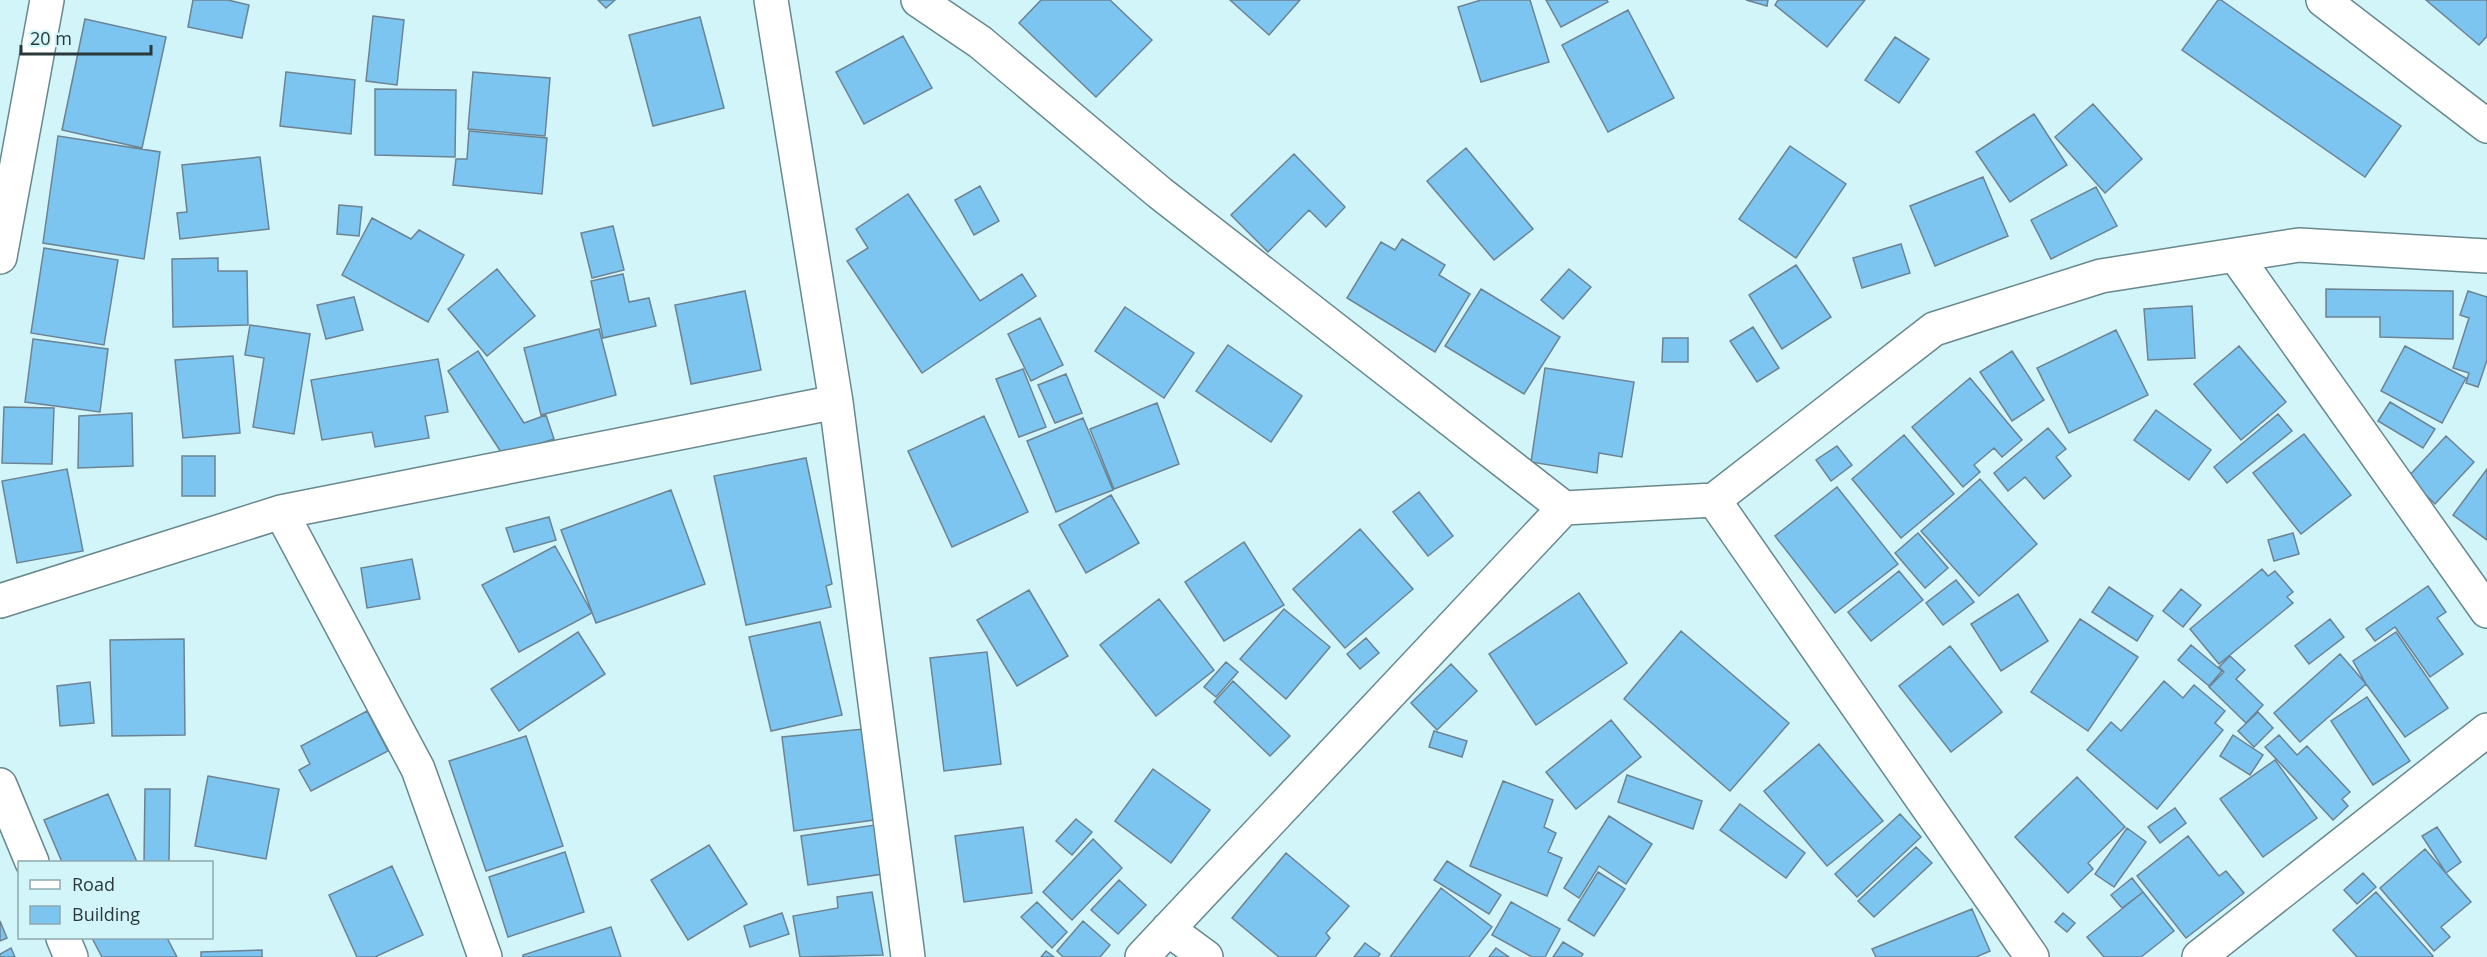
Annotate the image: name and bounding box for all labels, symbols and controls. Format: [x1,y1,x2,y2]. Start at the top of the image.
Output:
scale bar [21,18,152,56]
text: 20 m [30,26,72,50]
legend [18,861,213,939]
text: Road [72,872,115,896]
text: Building [72,902,140,926]

